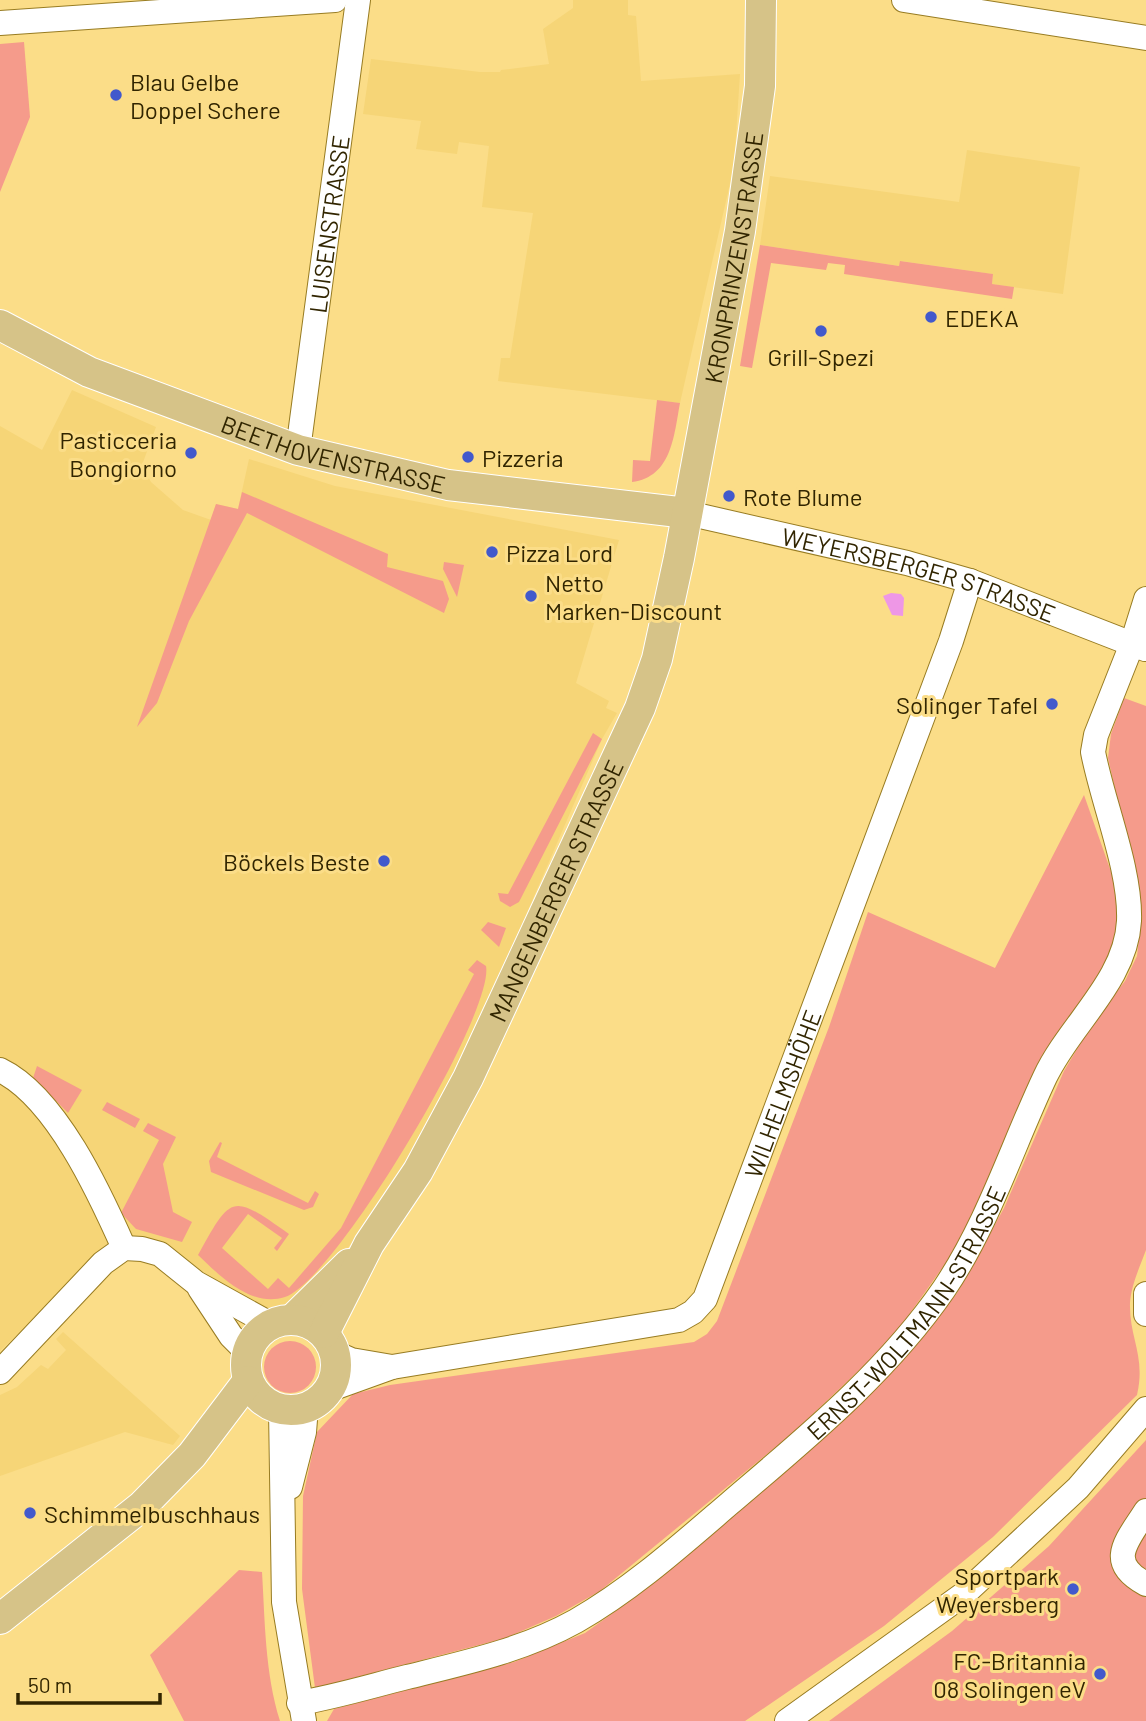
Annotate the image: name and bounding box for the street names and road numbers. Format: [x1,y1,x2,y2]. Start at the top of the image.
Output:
street label: KRONPRINZENSTRASSE [697,130,768,385]
street label: LUISENSTRASSE [302,133,354,315]
street label: BEETHOVENSTRASSE [217,408,449,498]
street label: WEYERSBERGER STRASSE [779,521,1060,627]
street label: MANGENBERGER STRASSE [482,755,628,1026]
street label: WILHELMSHÖHE [737,1006,826,1181]
street label: ERNST-WOLTMANN-STRASSE [800,1181,1011,1445]

